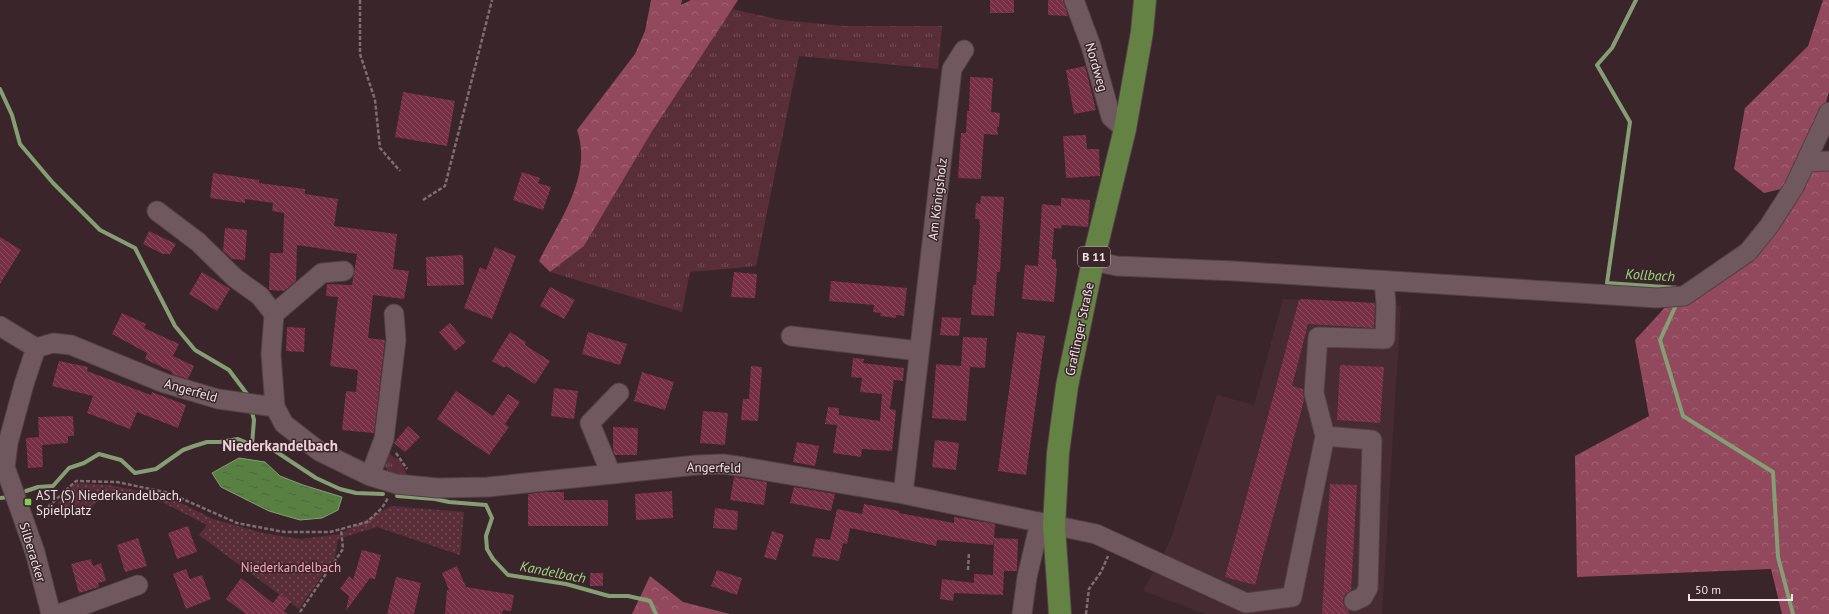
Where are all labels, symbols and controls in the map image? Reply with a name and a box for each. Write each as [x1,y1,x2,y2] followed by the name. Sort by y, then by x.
[1081,41,1112,94] street label: Nordweg
[924,157,951,241] street label: Am Königsholz
[1078,247,1110,267] road number: B 11
[1625,265,1675,285] water label: Kollbach
[1061,281,1098,377] street label: Graflinger Straße
[163,375,219,406] street label: Angerfeld
[222,436,338,455] district label: Niederkandelbach
[687,459,741,476] street label: Angerfeld
[36,487,182,519] place label: AST (S) Niederkandelbach, Spielplatz
[23,497,33,507] marker: AST (S) Niederkandelbach, Spielplatz
[15,520,50,585] street label: Silberacker
[519,557,587,587] water label: Kandelbach
[241,559,341,576] park label: Niederkandelbach
[1689,576,1792,602] scale bar
[1695,582,1721,597] text: 50 m

